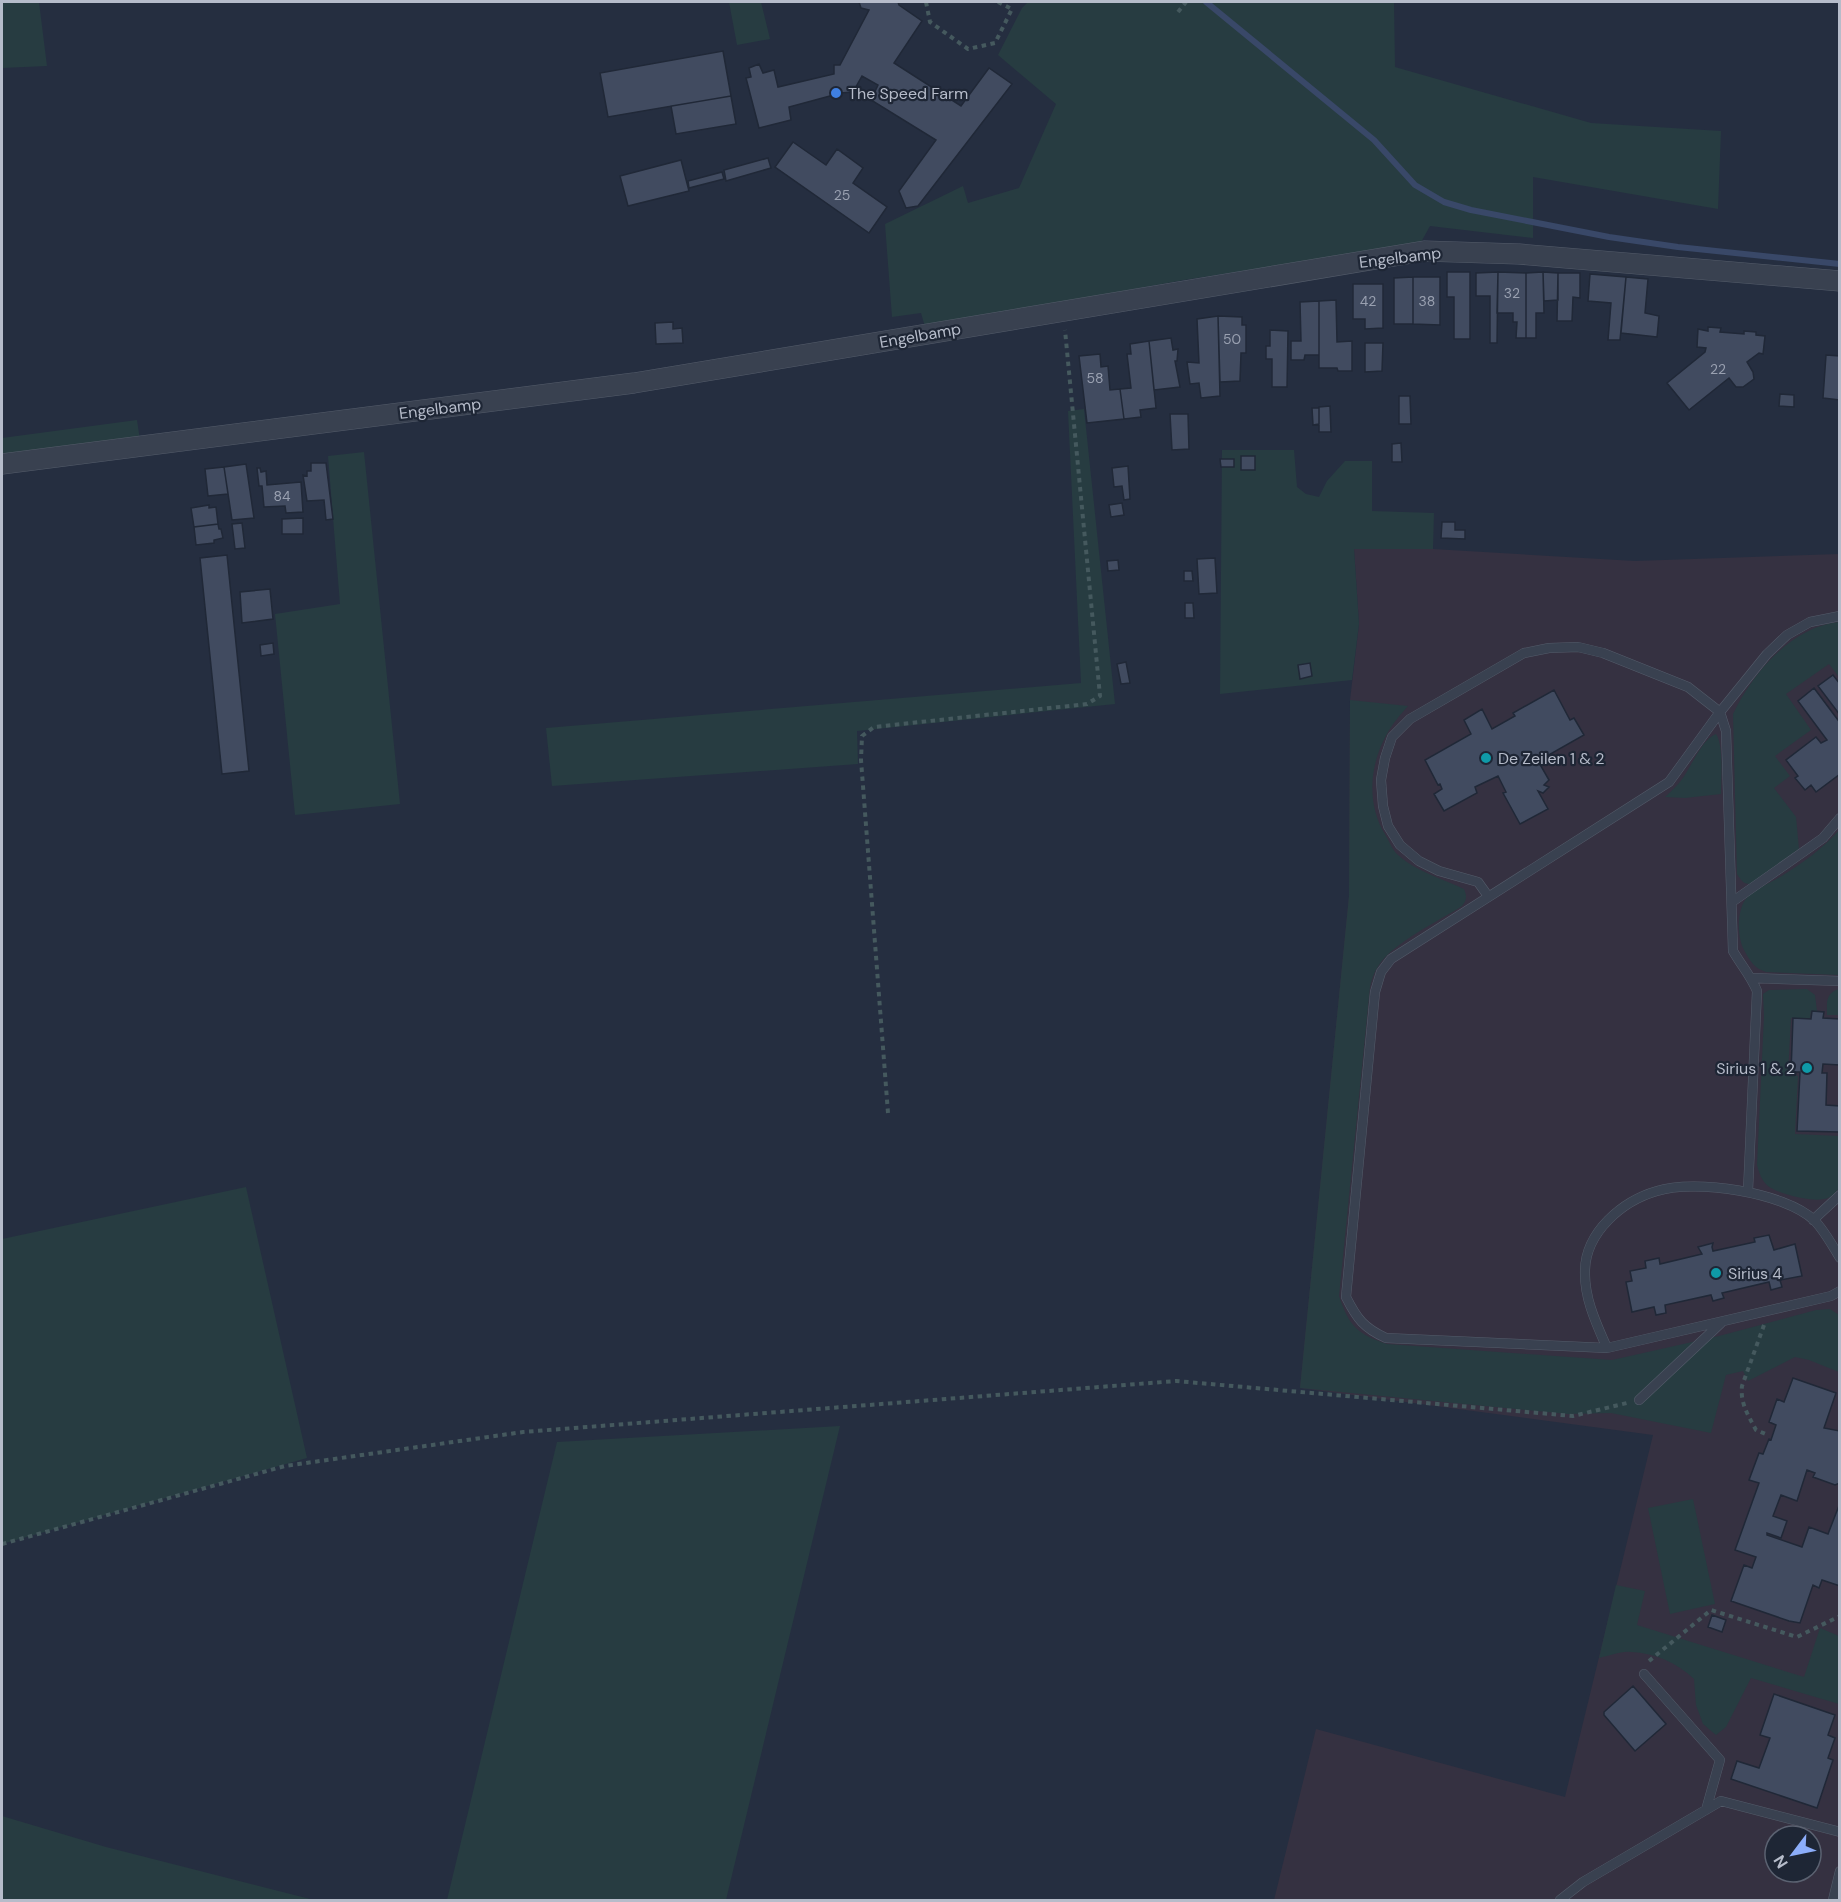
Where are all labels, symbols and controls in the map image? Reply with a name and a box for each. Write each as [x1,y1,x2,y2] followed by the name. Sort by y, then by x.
[848,83,968,104] place label: The Speed Farm
[829,86,843,100] marker: The Speed Farm
[834,186,850,204] house number: 25
[1358,242,1442,273] street label: Engelbamp
[1504,284,1520,302] house number: 32
[1360,292,1376,310] house number: 42
[1419,292,1435,310] house number: 38
[878,318,963,353] street label: Engelbamp
[1223,330,1241,348] house number: 50
[1710,360,1726,378] house number: 22
[1086,369,1104,387] house number: 58
[398,393,482,424] street label: Engelbamp
[273,487,291,505] house number: 84
[1498,748,1605,769] place label: De Zeilen 1 & 2
[1479,751,1493,765] marker: De Zeilen 1 & 2
[1716,1058,1795,1079] place label: Sirius 1 & 2
[1800,1061,1814,1075] marker: Sirius 1 & 2
[1728,1263,1782,1284] place label: Sirius 4
[1709,1266,1723,1280] marker: Sirius 4
[1763,1824,1823,1884] north arrow
[1769,1851,1793,1872] text: N

